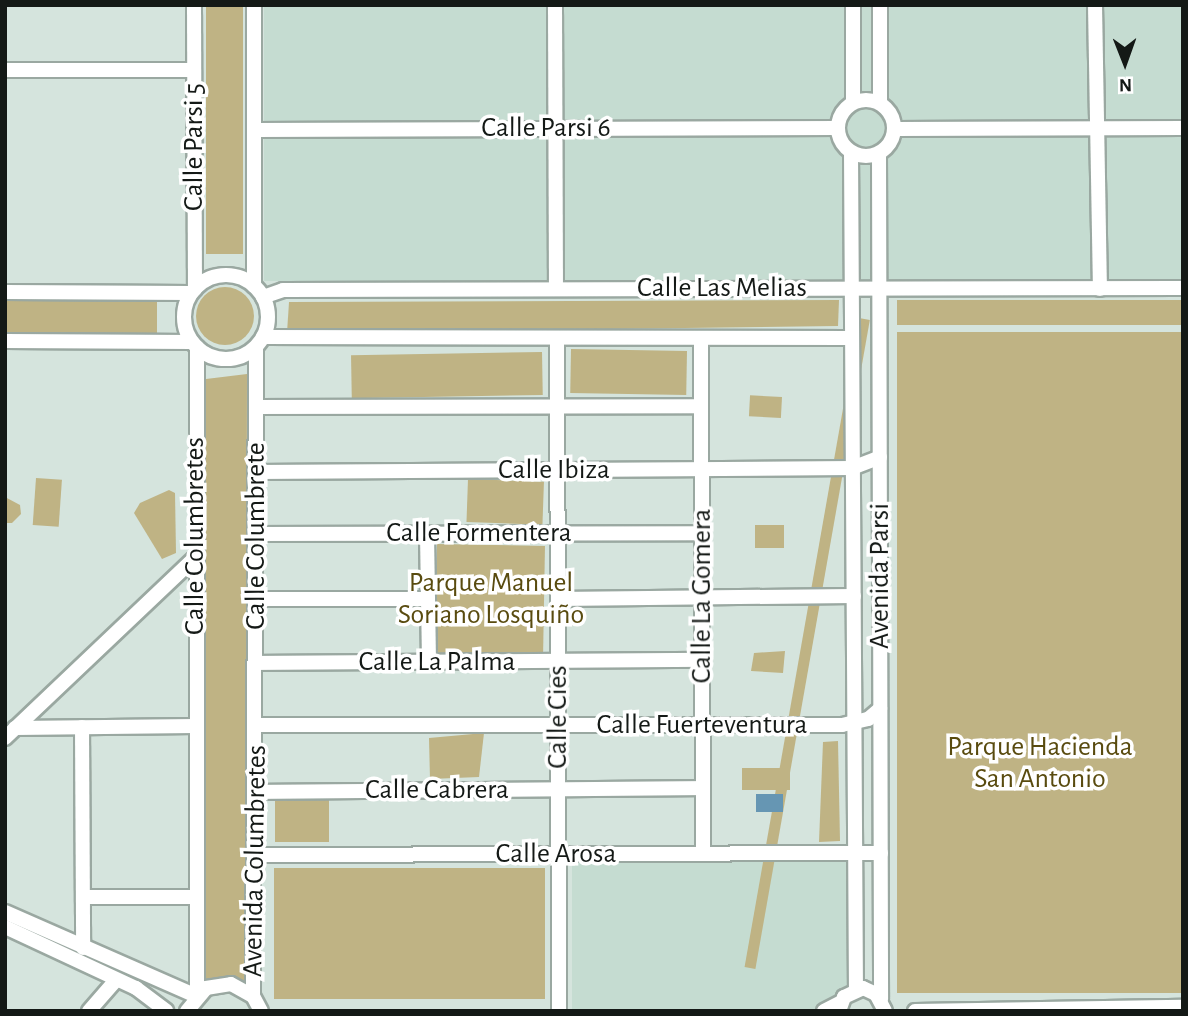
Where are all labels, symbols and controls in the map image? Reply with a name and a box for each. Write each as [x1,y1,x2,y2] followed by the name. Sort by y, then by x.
[1090,28,1160,98] north arrow
[1119,75,1132,94] text: N
[177,83,211,211] street label: Calle Parsi 5
[481,111,611,145] street label: Calle Parsi 6
[637,271,807,305] street label: Calle Las Melias
[178,437,212,635] street label: Calle Columbretes
[239,442,273,630] street label: Calle Columbrete
[498,453,610,487] street label: Calle Ibiza
[863,503,897,649] street label: Avenida Parsi
[685,509,719,683] street label: Calle La Gomera
[386,516,572,550] street label: Calle Formentera
[398,566,584,632] park label: Parque Manuel Soriano Losquiño
[358,645,516,679] street label: Calle La Palma
[541,665,575,769] street label: Calle Cies
[597,708,807,742] street label: Calle Fuerteventura
[947,730,1133,796] park label: Parque Hacienda San Antonio
[236,745,274,977] street label: Avenida Columbretes
[365,773,509,807] street label: Calle Cabrera
[496,837,616,871] street label: Calle Arosa

